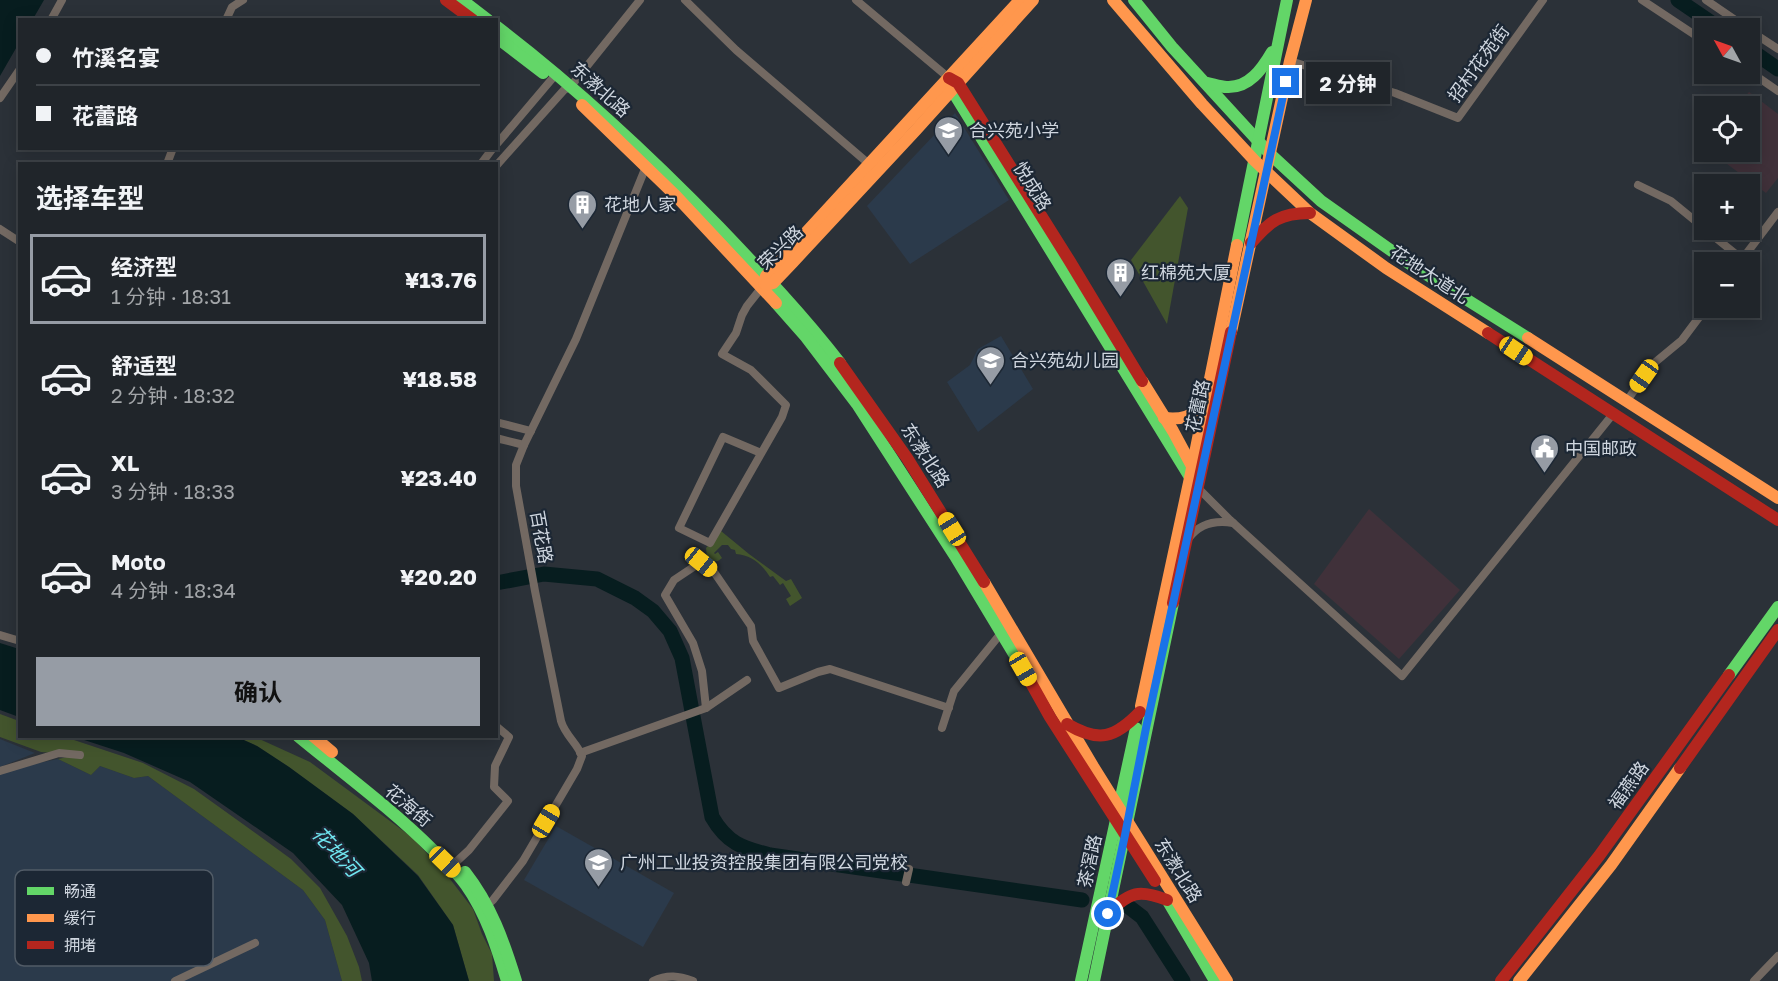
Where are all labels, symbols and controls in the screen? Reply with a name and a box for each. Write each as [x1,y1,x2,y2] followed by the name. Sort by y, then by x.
[1694,18,1760,84] north arrow
[1694,18,1760,318] map controls
[1443,20,1513,106] street label: 招村花苑街
[72,44,160,71] text: 竹溪名宴
[567,57,635,121] street label: 东漖北路
[1307,61,1391,103] callout: 2 分钟
[1272,68,1299,95] route end
[1319,71,1377,95] text: 2 分钟
[1694,96,1760,162] button: locate
[72,102,138,129] text: 花蕾路
[932,114,964,156] school or university icon: 合兴苑小学
[969,119,1059,141] place label: 合兴苑小学
[1009,157,1057,215] street label: 悦成路
[1694,174,1760,240] button: +
[36,182,144,214] text: 选择车型
[567,188,599,230] building icon: 花地人家
[604,193,676,215] place label: 花地人家
[753,220,807,274] street label: 荣兴路
[1386,240,1474,308] street label: 花地大道北
[39,252,93,306] icon: car
[1694,252,1760,318] button: −
[111,253,177,280] text: 经济型
[1104,256,1136,298] building icon: 红棉苑大厦
[1141,261,1231,283] place label: 红棉苑大厦
[405,266,477,293] text: ¥13.76
[111,284,231,308] text: 1 分钟 · 18:31
[1496,333,1536,369] car
[974,344,1006,386] school or university icon: 合兴苑幼儿园
[1011,349,1119,371] place label: 合兴苑幼儿园
[39,351,93,405] icon: car
[111,352,177,379] text: 舒适型
[1626,356,1662,396] car
[403,365,477,392] text: ¥18.58
[1181,377,1213,435] street label: 花蕾路
[111,383,235,407] text: 2 分钟 · 18:32
[897,419,955,491] street label: 东漖北路
[1528,432,1560,474] public building icon: 中国邮政
[1565,437,1637,459] place label: 中国邮政
[111,449,139,476] text: XL
[39,450,93,504] icon: car
[401,464,477,491] text: ¥23.40
[111,479,235,503] text: 3 分钟 · 18:33
[526,509,558,565] street label: 百花路
[935,509,969,549] car
[681,544,721,580] car
[111,548,166,575] text: Moto
[39,549,93,603] icon: car
[400,563,477,590] text: ¥20.20
[111,578,236,602] text: 4 分钟 · 18:34
[1006,649,1040,689] car
[36,657,480,726] button: 确认
[1603,757,1653,813] street label: 福燕路
[381,779,437,831] street label: 花海街
[529,801,563,841] car
[308,821,369,884] water label: 花地河
[1073,832,1105,890] street label: 茶滘路
[1151,834,1207,906] street label: 东漖北路
[426,843,464,881] car
[583,846,615,888] school or university icon: 广州工业投资控股集团有限公司党校
[620,851,908,873] place label: 广州工业投资控股集团有限公司党校
[15,870,213,966] legend
[64,881,96,901] text: 畅通
[1094,900,1121,927] route start
[64,908,96,928] text: 缓行
[64,935,96,955] text: 拥堵

